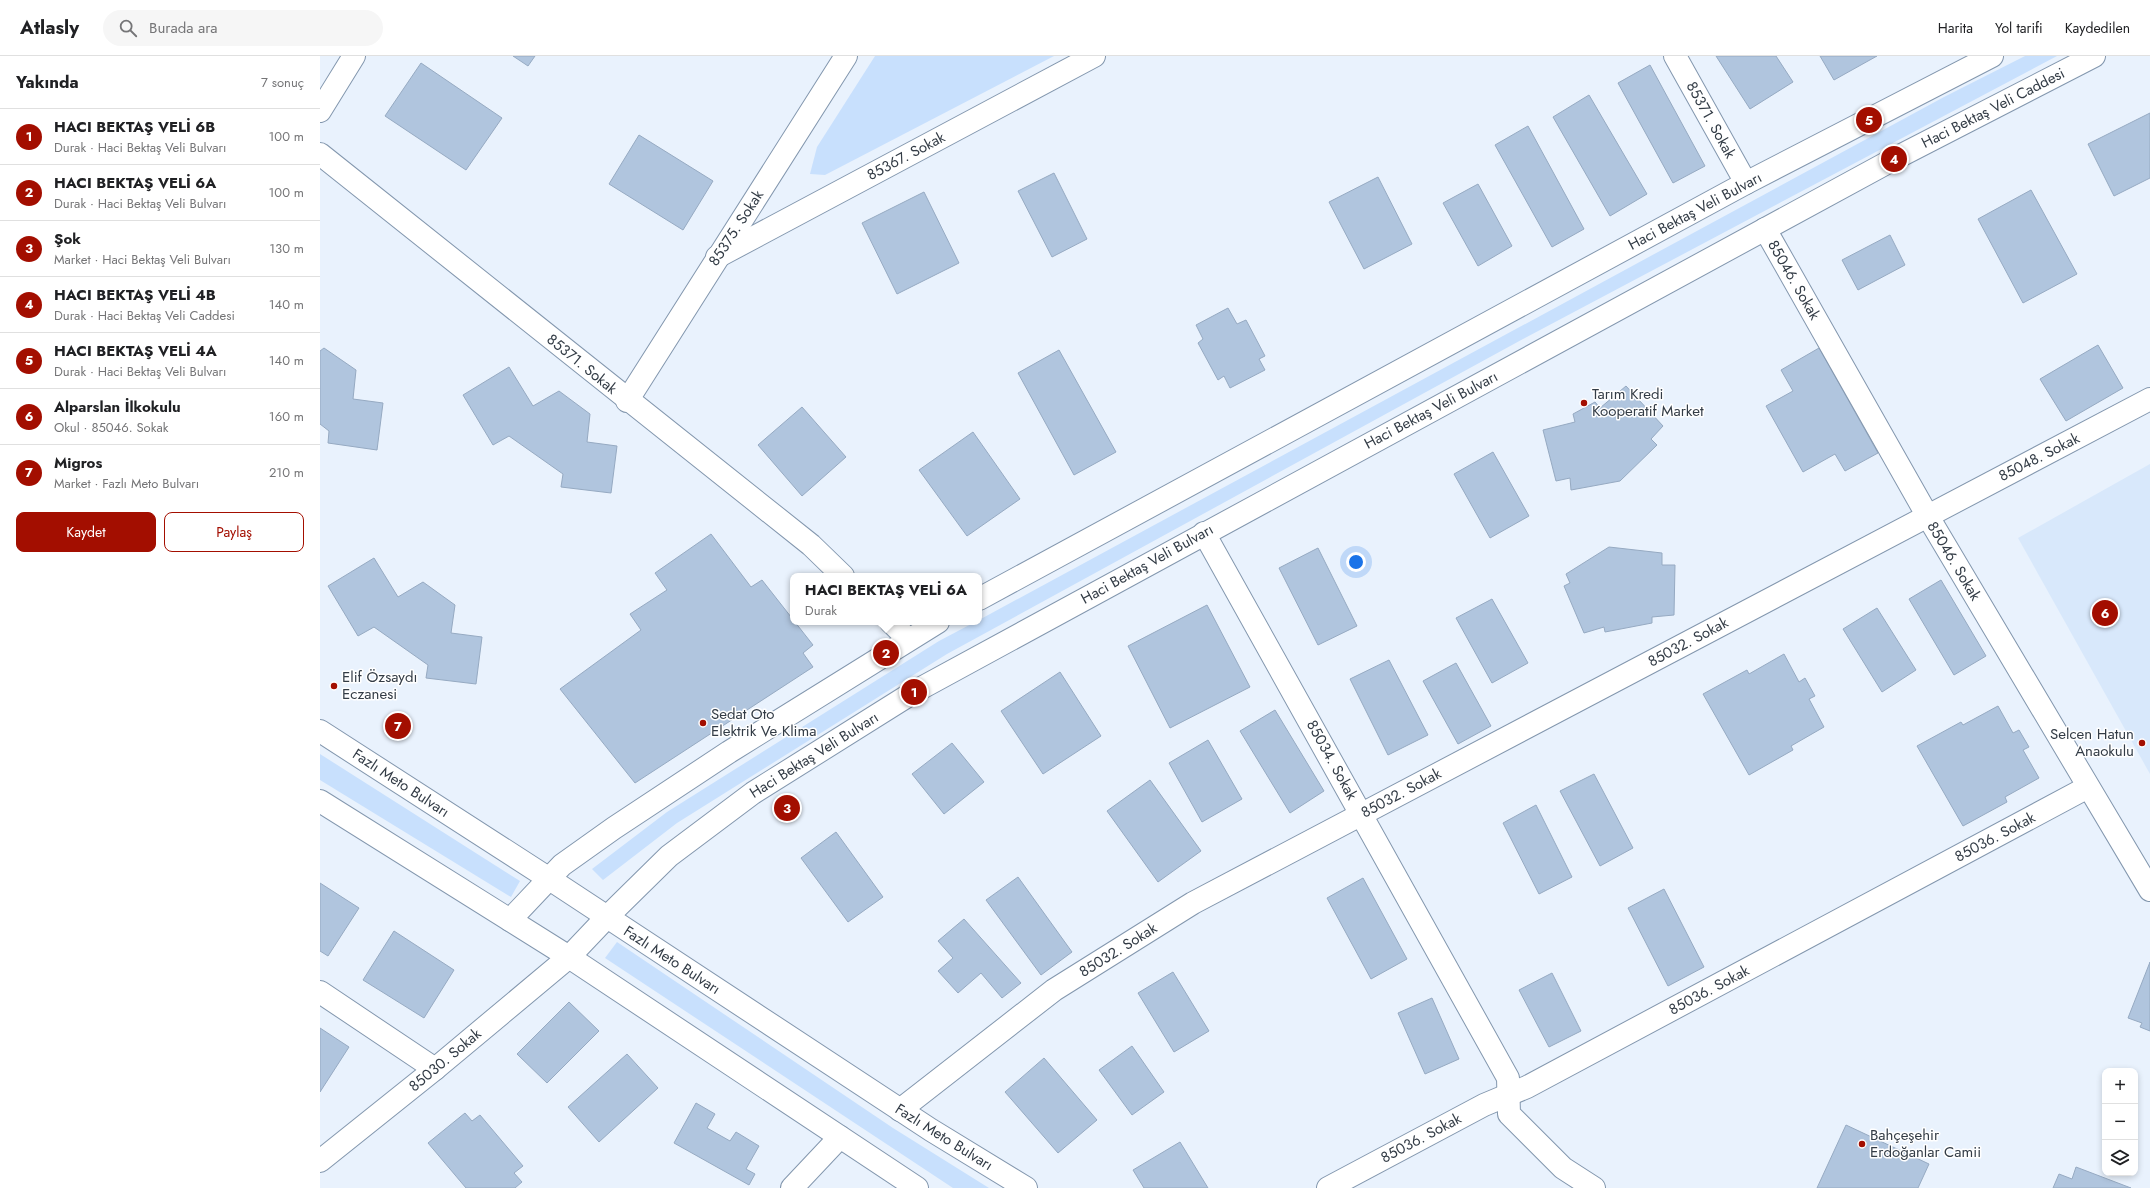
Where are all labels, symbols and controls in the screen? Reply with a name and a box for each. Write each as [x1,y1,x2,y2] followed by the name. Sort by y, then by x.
[103,10,383,46] search box
[20,14,79,41] text: Atlasly
[117,17,139,39] icon: search
[149,17,218,39] text: Burada ara
[1938,18,1973,38] text: Harita
[1995,18,2043,38] text: Yol tarifi
[2065,18,2130,38] text: Kaydedilen
[1918,62,2068,154] street label: Haci Bektaş Veli Caddesi
[16,70,79,94] text: Yakında
[261,73,304,92] text: 7 sonuç
[1681,77,1741,163] street label: 85371. Sokak
[1856,105,1882,135] pin: 5
[54,116,215,138] text: HACI BEKTAŞ VELİ 6B
[863,126,949,186] street label: 85367. Sokak
[26,127,32,146] text: 1
[269,127,304,146] text: 100 m
[54,138,226,157] text: Durak · Haci Bektaş Veli Bulvarı
[1881,144,1907,174] pin: 4
[1624,166,1766,256] street label: Haci Bektaş Veli Bulvarı
[54,172,216,194] text: HACI BEKTAŞ VELİ 6A
[25,183,33,202] text: 2
[269,183,304,202] text: 100 m
[703,185,769,270] street label: 85375. Sokak
[54,194,226,213] text: Durak · Haci Bektaş Veli Bulvarı
[54,228,81,250] text: Şok
[1762,236,1826,324] street label: 85046. Sokak
[25,239,33,258] text: 3
[269,239,304,258] text: 130 m
[54,250,231,269] text: Market · Haci Bektaş Veli Bulvarı
[54,284,216,306] text: HACI BEKTAŞ VELİ 4B
[24,295,34,314] text: 4
[269,295,304,314] text: 140 m
[54,306,235,325] text: Durak · Haci Bektaş Veli Caddesi
[542,329,622,400] street label: 85371. Sokak
[54,340,217,362] text: HACI BEKTAŞ VELİ 4A
[25,351,33,370] text: 5
[269,351,304,370] text: 140 m
[54,362,226,381] text: Durak · Haci Bektaş Veli Bulvarı
[1360,365,1502,455] street label: Haci Bektaş Veli Bulvarı
[1592,383,1704,422] place label: Tarım Kredi Kooperatif Market
[54,396,181,418] text: Alparslan İlkokulu
[1579,398,1589,408] marker: Tarım Kredi Kooperatif Market
[25,407,33,426] text: 6
[269,407,304,426] text: 160 m
[54,418,168,437] text: Okul · 85046. Sokak
[1995,427,2084,487] street label: 85048. Sokak
[54,452,102,474] text: Migros
[25,463,33,482] text: 7
[269,463,304,482] text: 210 m
[54,474,199,493] text: Market · Fazlı Meto Bulvarı
[16,512,156,552] button: Kaydet
[164,512,304,552] button: Paylaş
[1922,517,1987,605] street label: 85046. Sokak
[1077,518,1217,610] street label: Haci Bektaş Veli Bulvarı
[1346,552,1366,572] your location
[790,573,982,625] popup
[805,579,967,601] text: HACI BEKTAŞ VELİ 6A
[2092,598,2118,628] pin: 6
[805,601,837,620] text: Durak
[1644,611,1732,672] street label: 85032. Sokak
[873,638,899,668] pin: 2
[342,666,417,705] place label: Elif Özsaydı Eczanesi
[901,677,927,707] pin: 1
[329,681,339,691] marker: Elif Özsaydı Eczanesi
[711,703,816,742] place label: Sedat Oto Elektrik Ve Klima
[745,706,883,804] street label: Haci Bektaş Veli Bulvarı
[385,711,411,741] pin: 7
[1301,716,1363,804] street label: 85034. Sokak
[698,718,708,728] marker: Sedat Oto Elektrik Ve Klima
[2050,723,2134,762] place label: Selcen Hatun Anaokulu
[2137,738,2147,748] marker: Selcen Hatun Anaokulu
[348,743,454,823] street label: Fazlı Meto Bulvarı
[1357,762,1445,823] street label: 85032. Sokak
[774,793,800,823] pin: 3
[1951,806,2039,867] street label: 85036. Sokak
[1075,917,1162,983] street label: 85032. Sokak
[619,920,725,1000] street label: Fazlı Meto Bulvarı
[1665,959,1753,1020] street label: 85036. Sokak
[404,1023,486,1097] street label: 85030. Sokak
[2102,1068,2138,1176] map controls
[2102,1068,2138,1104] button: +
[891,1098,997,1176] street label: Fazlı Meto Bulvarı
[2102,1104,2138,1140] button: −
[1377,1107,1465,1168] street label: 85036. Sokak
[1870,1124,1981,1163] place label: Bahçeşehir Erdoğanlar Camii
[1857,1139,1867,1149] marker: Bahçeşehir Erdoğanlar Camii
[2102,1140,2138,1176] button: layers

